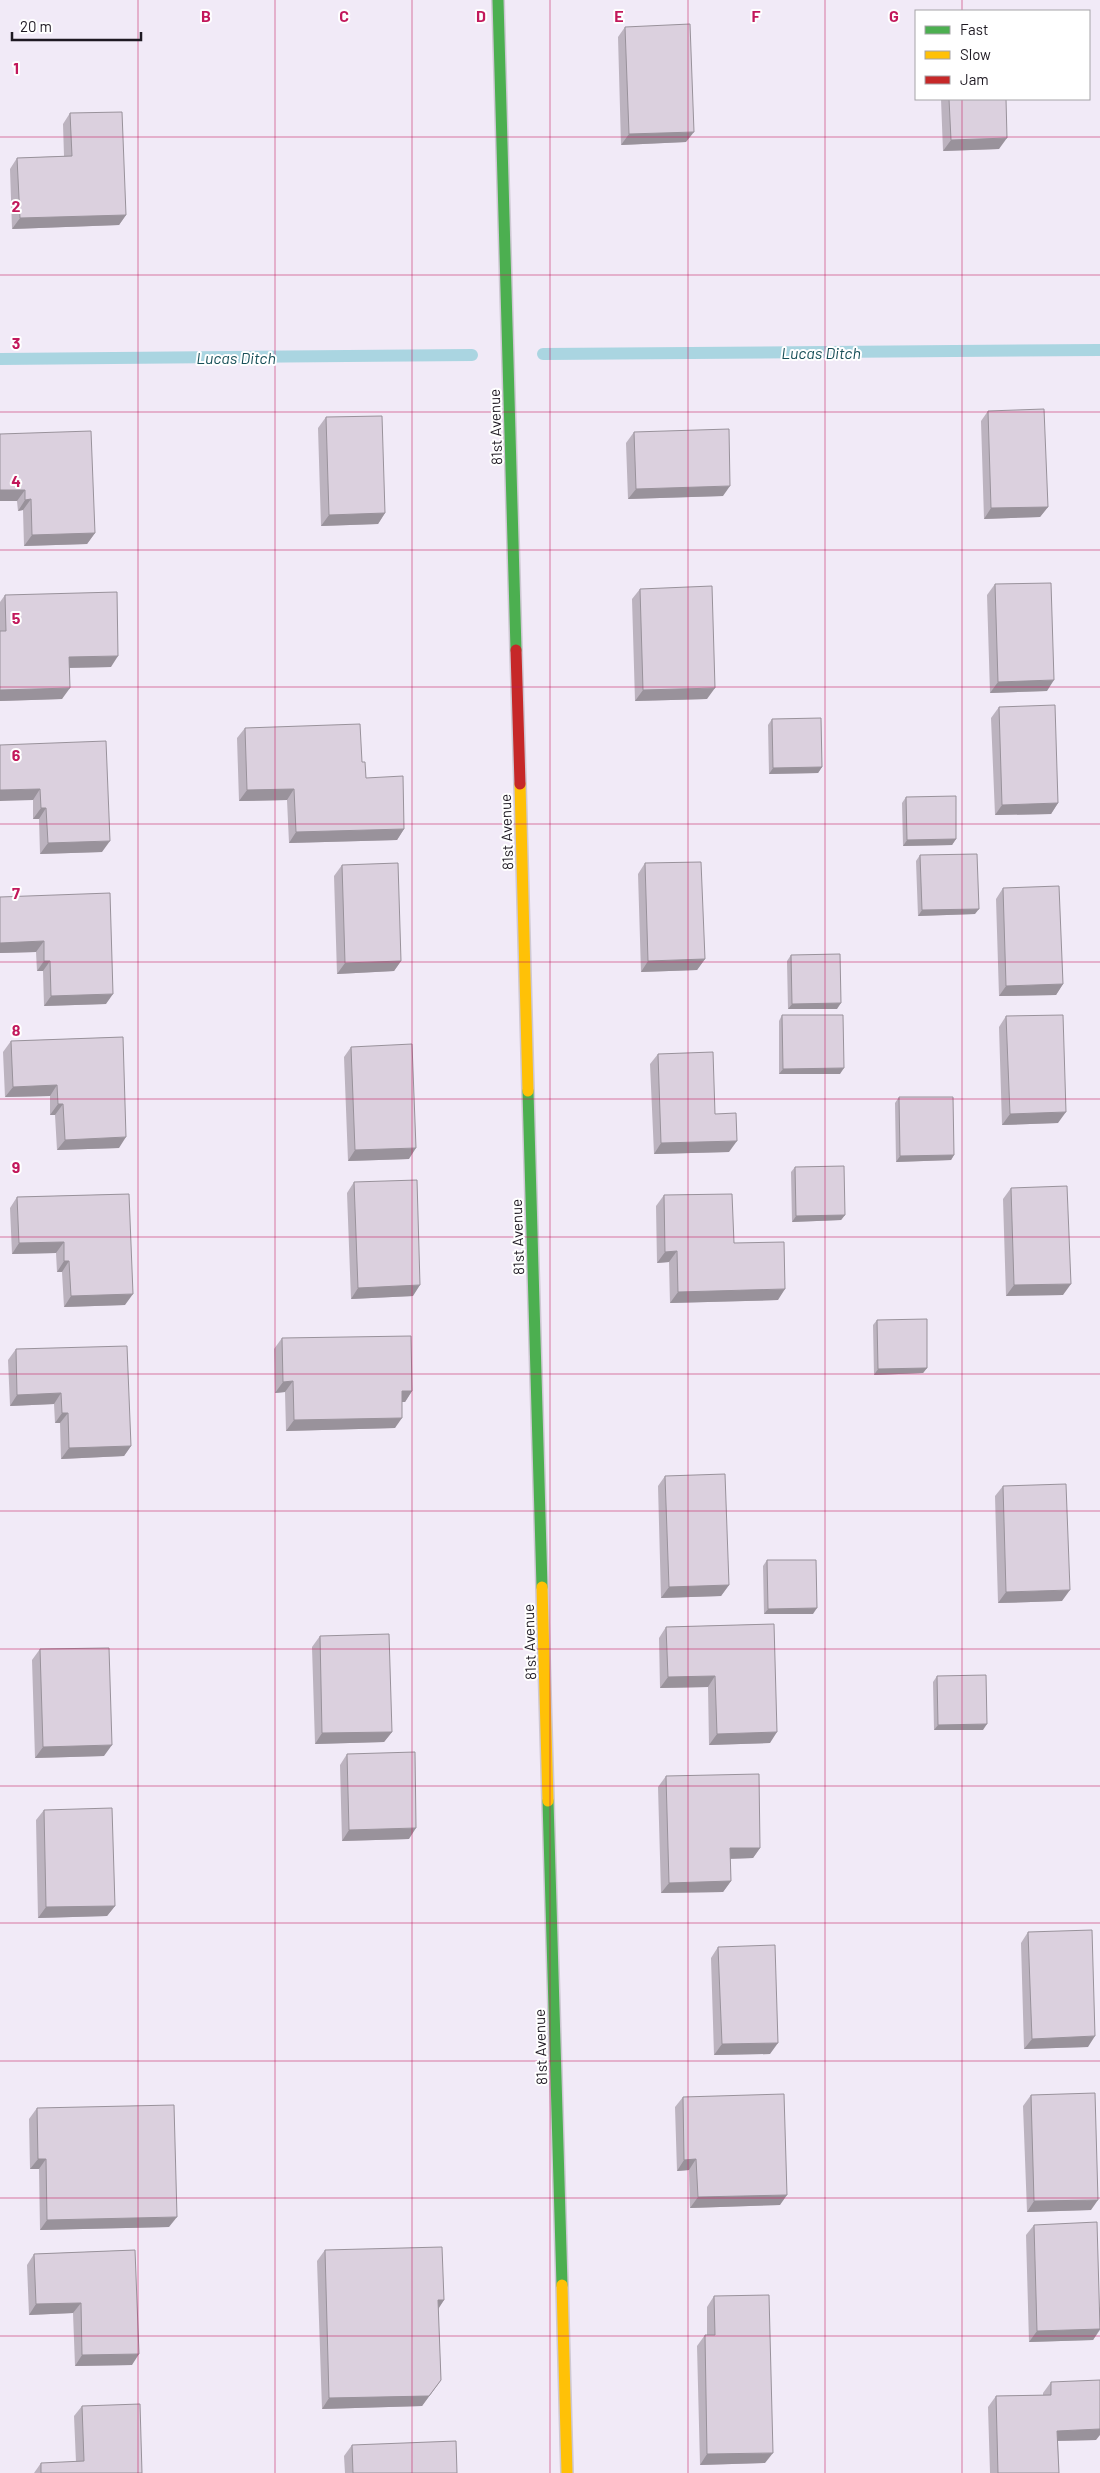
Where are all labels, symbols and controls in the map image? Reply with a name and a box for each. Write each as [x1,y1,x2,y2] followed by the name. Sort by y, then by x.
[201,6,211,25] text: B
[339,6,349,25] text: C
[476,6,486,25] text: D
[614,6,624,25] text: E
[752,6,761,25] text: F
[889,6,899,25] text: G
[12,10,141,42] scale bar
[915,10,1090,100] legend
[20,17,52,35] text: 20 m
[960,20,988,38] text: Fast
[960,45,991,63] text: Slow
[13,58,19,77] text: 1
[960,70,989,88] text: Jam
[12,196,21,215] text: 2
[12,333,20,352] text: 3
[781,343,861,362] water label: Lucas Ditch
[196,348,276,367] water label: Lucas Ditch
[485,389,505,465] street label: 81st Avenue
[11,471,21,490] text: 4
[12,608,21,627] text: 5
[12,745,21,764] text: 6
[496,794,516,870] street label: 81st Avenue
[12,883,20,902] text: 7
[12,1020,21,1039] text: 8
[12,1157,20,1176] text: 9
[507,1199,527,1275] street label: 81st Avenue
[519,1604,539,1680] street label: 81st Avenue
[530,2009,550,2085] street label: 81st Avenue

